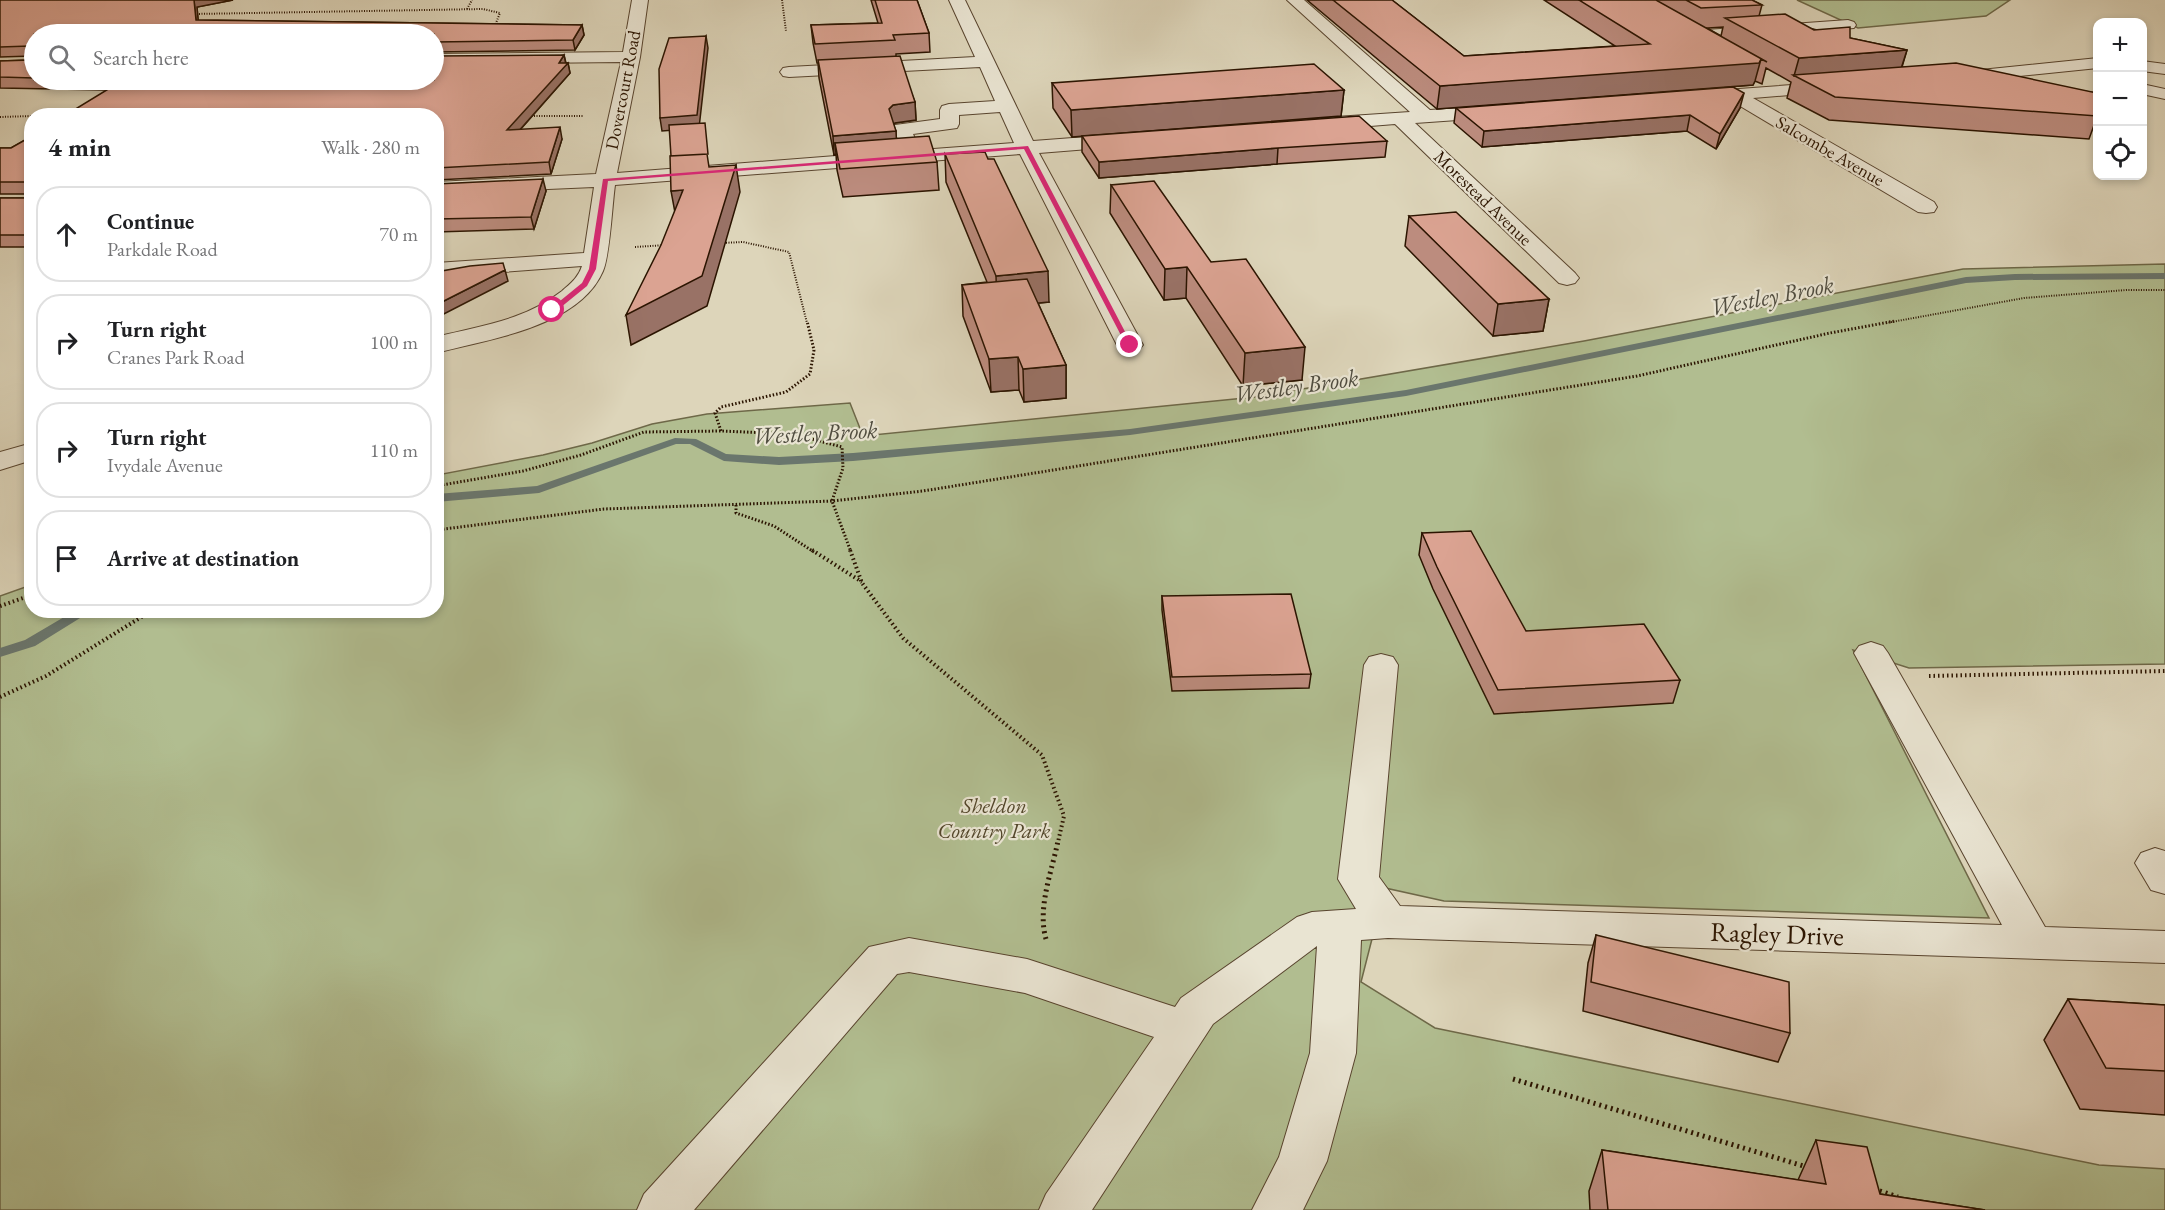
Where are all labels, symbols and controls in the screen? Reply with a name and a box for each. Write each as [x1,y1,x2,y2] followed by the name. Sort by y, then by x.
[2093,18,2147,180] map controls
[2093,18,2147,72] button: +
[24,24,444,90] search box
[600,27,646,151] street label: Dovercourt Road
[45,41,78,74] icon: search
[93,43,188,72] text: Search here
[2093,72,2147,126] button: −
[1772,110,1889,191] street label: Salcombe Avenue
[2093,126,2147,180] button: locate
[48,130,111,164] text: 4 min
[321,134,420,160] text: Walk · 280 m
[1429,145,1537,250] street label: Morestead Avenue
[107,207,194,236] text: Continue
[50,218,83,251] icon: ahead
[379,221,418,247] text: 70 m
[107,236,218,262] text: Parkdale Road
[1707,268,1836,323] water label: Westley Brook
[538,296,564,322] route start
[107,315,206,344] text: Turn right
[50,326,83,359] icon: right
[370,329,418,355] text: 100 m
[1116,331,1142,357] route end
[107,344,245,370] text: Cranes Park Road
[1232,361,1360,410] water label: Westley Brook
[752,414,878,451] water label: Westley Brook
[107,423,206,452] text: Turn right
[50,434,83,467] icon: right
[370,437,418,463] text: 110 m
[107,452,223,478] text: Ivydale Avenue
[50,542,83,575] icon: arrive
[107,544,299,573] text: Arrive at destination
[938,791,1050,845] park label: Sheldon Country Park
[1710,914,1844,953] street label: Ragley Drive

